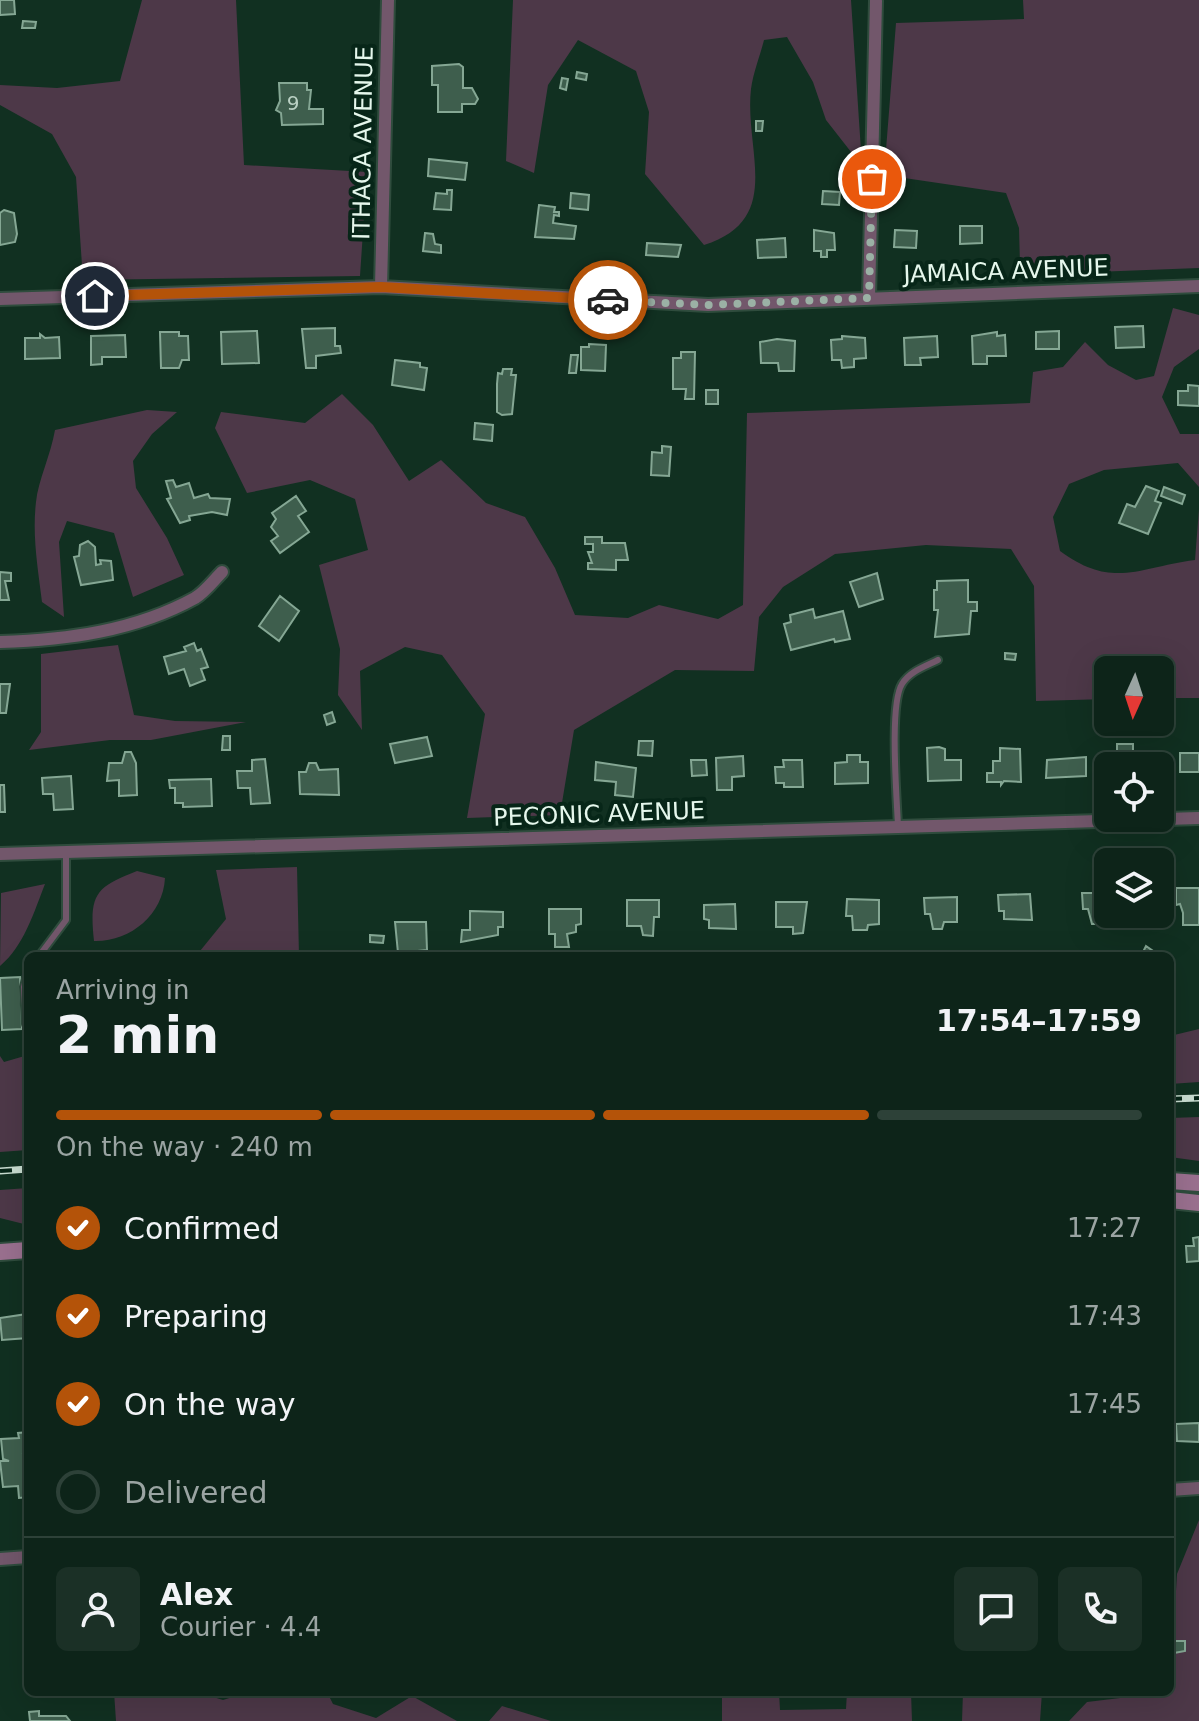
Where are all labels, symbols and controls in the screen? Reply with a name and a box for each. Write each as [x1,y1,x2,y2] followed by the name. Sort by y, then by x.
[347,46,379,240] street label: ITHACA AVENUE
[287,91,299,115] house number: 9
[838,145,906,213] pin
[850,157,894,201] icon: bag
[901,253,1109,289] street label: JAMAICA AVENUE
[568,260,648,340] courier
[61,262,129,330] pin
[73,274,117,318] icon: home
[586,278,630,322] icon: car
[1094,656,1174,736] north arrow
[1094,656,1174,928] map controls
[1094,752,1174,832] button: locate
[493,796,705,832] street label: PECONIC AVENUE
[1094,848,1174,928] button: layers
[56,975,190,1005] text: Arriving in
[936,1003,1142,1038] text: 17:54–17:59
[56,1005,219,1065] text: 2 min
[56,1132,313,1162] text: On the way · 240 m
[56,1206,100,1250] icon: check
[124,1211,280,1246] text: Confirmed
[1067,1213,1142,1243] text: 17:27
[56,1294,100,1338] icon: check
[124,1299,268,1334] text: Preparing
[1067,1301,1142,1331] text: 17:43
[56,1382,100,1426] icon: check
[124,1387,296,1422] text: On the way
[1067,1389,1142,1419] text: 17:45
[124,1475,268,1510] text: Delivered
[56,1567,140,1651] button: person
[954,1567,1038,1651] button: chat
[1058,1567,1142,1651] button: phone
[160,1577,233,1612] text: Alex
[160,1612,321,1642] text: Courier · 4.4

